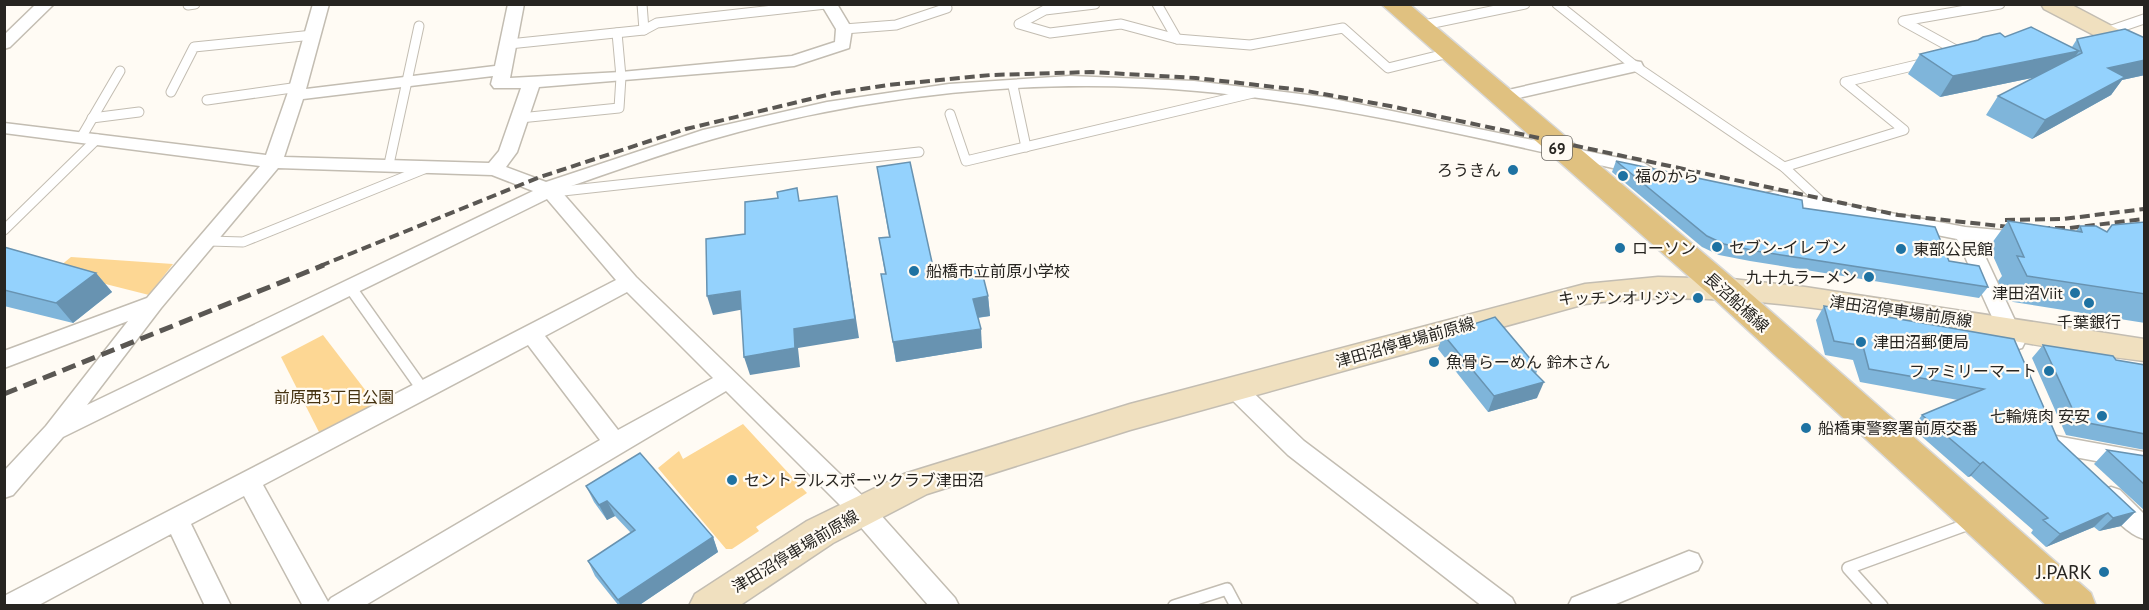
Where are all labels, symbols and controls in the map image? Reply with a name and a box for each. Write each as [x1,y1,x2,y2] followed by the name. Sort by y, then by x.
[1542,136,1572,160] road number: 69
[1437,160,1501,180] place label: ろうきん
[1506,163,1520,177] marker: ろうきん
[1635,166,1699,186] place label: 福のから
[1616,169,1630,183] marker: 福のから
[1729,237,1847,257] place label: セブン-イレブン
[1632,238,1696,258] place label: ローソン
[1913,239,1993,259] place label: 東部公民館
[1710,240,1724,254] marker: セブン-イレブン
[1613,241,1627,255] marker: ローソン
[1894,242,1908,256] marker: 東部公民館
[926,261,1070,281] place label: 船橋市立前原小学校
[907,264,921,278] marker: 船橋市立前原小学校
[1746,267,1857,287] place label: 九十九ラーメン
[1701,268,1773,336] street label: 長沼船橋線
[1862,270,1876,284] marker: 九十九ラーメン
[1992,283,2064,303] place label: 津田沼Viit
[2068,286,2082,300] marker: 津田沼Viit
[1558,288,1686,308] place label: キッチンオリジン
[1691,291,1705,305] marker: キッチンオリジン
[1828,291,1974,331] street label: 津田沼停車場前原線
[2082,296,2096,310] marker: 千葉銀行
[2057,312,2121,332] place label: 千葉銀行
[1333,313,1477,371] street label: 津田沼停車場前原線
[1873,332,1969,352] place label: 津田沼郵便局
[1854,335,1868,349] marker: 津田沼郵便局
[1446,352,1610,372] place label: 魚骨らーめん 鈴木さん
[1427,355,1441,369] marker: 魚骨らーめん 鈴木さん
[1909,361,2037,381] place label: ファミリーマート
[2042,364,2056,378] marker: ファミリーマート
[274,387,394,407] park label: 前原西3丁目公園
[1990,406,2090,426] place label: 七輪焼肉 安安
[2095,409,2109,423] marker: 七輪焼肉 安安
[1818,418,1978,438] place label: 船橋東警察署前原交番
[1799,421,1813,435] marker: 船橋東警察署前原交番
[744,470,984,490] place label: セントラルスポーツクラブ津田沼
[725,473,739,487] marker: セントラルスポーツクラブ津田沼
[728,505,862,597] street label: 津田沼停車場前原線
[2035,559,2092,585] place label: J.PARK
[2097,565,2111,579] marker: J.PARK

